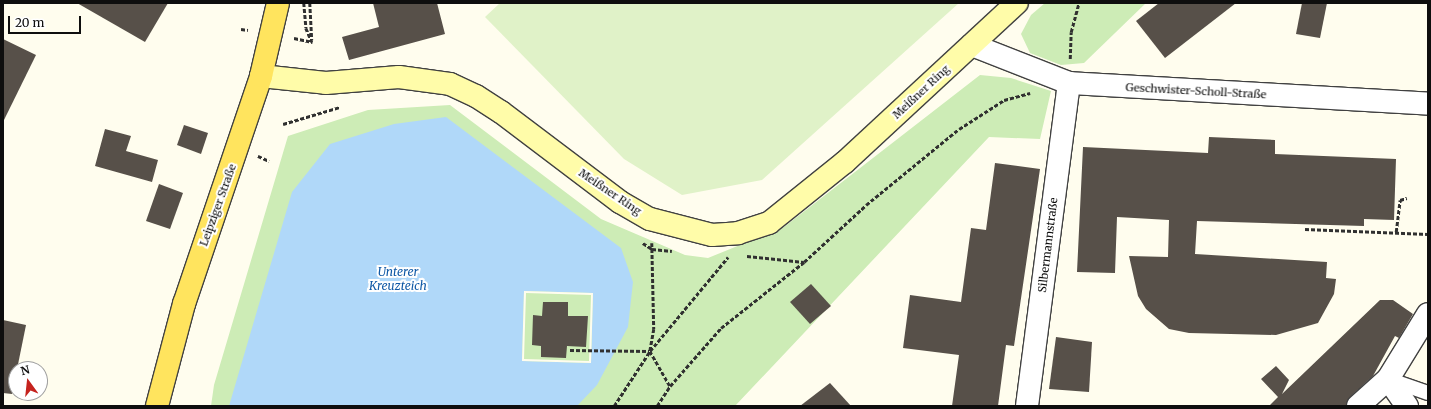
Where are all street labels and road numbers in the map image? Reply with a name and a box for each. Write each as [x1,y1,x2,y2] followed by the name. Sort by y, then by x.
[890,62,952,122] street label: Meißner Ring
[1125,81,1267,101] street label: Geschwister-Scholl-Straße
[197,162,239,248] street label: Leipziger Straße
[576,166,644,218] street label: Meißner Ring
[1036,197,1060,293] street label: Silbermannstraße

